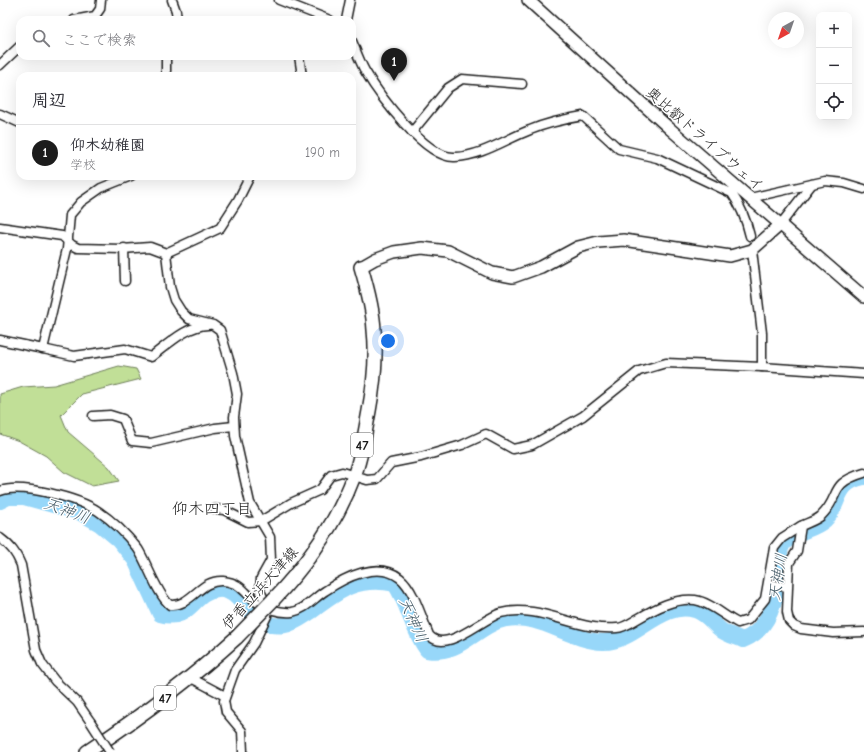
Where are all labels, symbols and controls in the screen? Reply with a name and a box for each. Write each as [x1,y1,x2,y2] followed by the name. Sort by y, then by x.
[768,12,804,48] north arrow
[816,12,852,120] map controls
[816,12,852,48] button: +
[16,16,356,60] search box
[30,27,52,49] icon: search
[62,31,137,49] text: ここで検索
[381,48,407,81] pin: 1
[816,48,852,84] button: −
[643,83,767,195] street label: 奥比叡ドライブウェイ
[816,84,852,120] button: locate
[32,91,66,110] text: 周辺
[70,136,145,154] text: 仰木幼稚園
[42,145,48,160] text: 1
[305,145,340,160] text: 190 m
[70,157,96,172] text: 学校
[378,331,398,351] your location
[351,433,373,457] road number: 47
[41,494,93,528] water label: 天神川
[172,500,252,518] district label: 仰木四丁目
[218,543,302,633] street label: 伊香立浜大津線
[765,552,791,602] water label: 天神川
[395,594,431,646] water label: 天神川
[154,686,176,710] road number: 47

